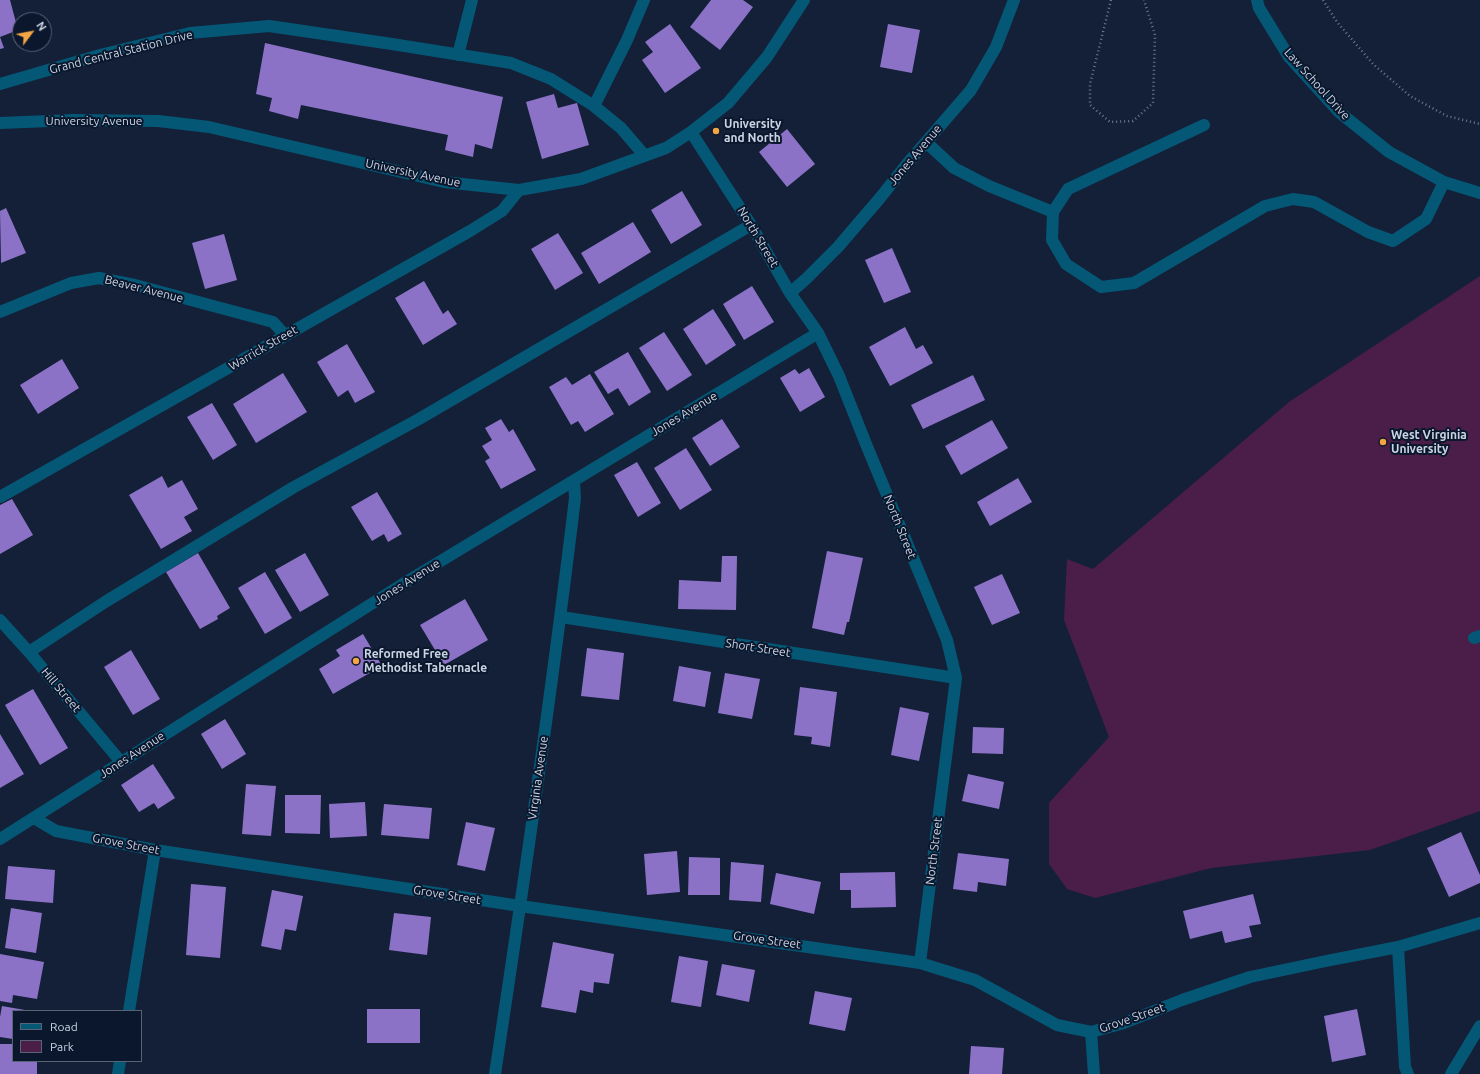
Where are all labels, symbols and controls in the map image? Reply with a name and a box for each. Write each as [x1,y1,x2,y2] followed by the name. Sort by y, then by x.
[12,12,52,52] north arrow
[34,20,49,33] text: N
[48,27,194,77] street label: Grand Central Station Drive
[1281,45,1353,123] street label: Law School Drive
[46,114,142,128] street label: University Avenue
[724,117,781,145] place label: University and North
[885,122,945,188] street label: Jones Avenue
[711,126,721,136] marker: University and North
[364,156,462,190] street label: University Avenue
[734,204,782,270] street label: North Street
[103,272,185,306] street label: Beaver Avenue
[226,323,300,373] street label: Warrick Street
[648,389,720,439] street label: Jones Avenue
[1391,428,1467,456] place label: West Virginia University
[1378,437,1388,447] marker: West Virginia University
[881,493,919,561] street label: North Street
[371,556,443,608] street label: Jones Avenue
[724,636,792,660] street label: Short Street
[364,647,487,675] place label: Reformed Free Methodist Tabernacle
[351,656,361,666] marker: Reformed Free Methodist Tabernacle
[38,665,84,715] street label: Hill Street
[97,729,167,781] street label: Jones Avenue
[525,735,551,821] street label: Virginia Avenue
[923,816,945,886] street label: North Street
[91,830,161,858] street label: Grove Street
[412,883,482,907] street label: Grove Street
[732,928,802,952] street label: Grove Street
[1097,1000,1167,1036] street label: Grove Street
[12,1010,142,1062] legend
[50,1020,78,1033] text: Road
[50,1040,74,1053] text: Park

